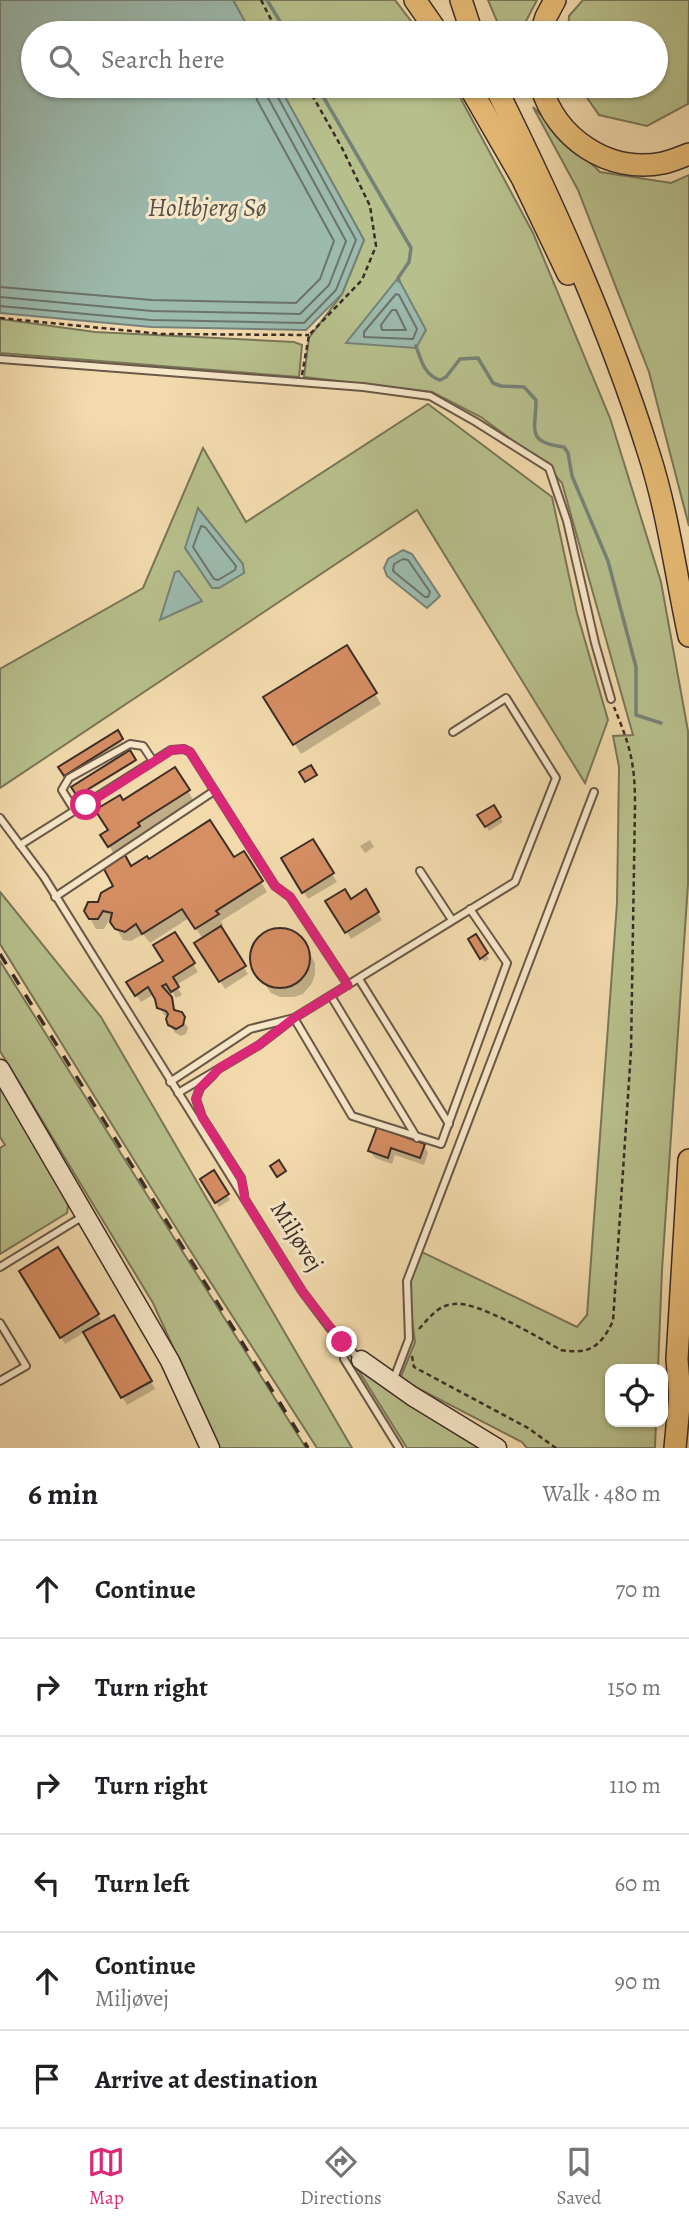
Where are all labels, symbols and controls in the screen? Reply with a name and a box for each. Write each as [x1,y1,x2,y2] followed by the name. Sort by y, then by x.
[21,21,668,98] search box
[45,41,83,79] icon: search
[101,42,225,77] text: Search here
[148,190,266,225] water label: Holtbjerg Sø
[70,789,101,820] route start
[263,1195,331,1277] street label: Miljøvej
[326,1326,357,1357] route end
[605,1364,668,1427] map controls
[605,1364,668,1427] button: locate
[28,1474,98,1514] text: 6 min
[542,1478,661,1509] text: Walk · 480 m
[28,1570,66,1608] icon: ahead
[95,1572,196,1607] text: Continue
[615,1574,661,1605] text: 70 m
[28,1668,66,1706] icon: right
[95,1670,208,1705] text: Turn right
[607,1672,661,1703] text: 150 m
[28,1766,66,1804] icon: right
[95,1768,208,1803] text: Turn right
[609,1770,661,1801] text: 110 m
[28,1864,66,1902] icon: left
[95,1866,190,1901] text: Turn left
[614,1868,661,1899] text: 60 m
[95,1948,196,1983] text: Continue
[28,1962,66,2000] icon: ahead
[615,1966,661,1997] text: 90 m
[95,1983,169,2014] text: Miljøvej
[28,2060,66,2098] icon: arrive
[95,2062,318,2097] text: Arrive at destination
[87,2143,125,2211] tab: Map
[300,2143,382,2211] tab: Directions
[557,2143,602,2211] tab: Saved

